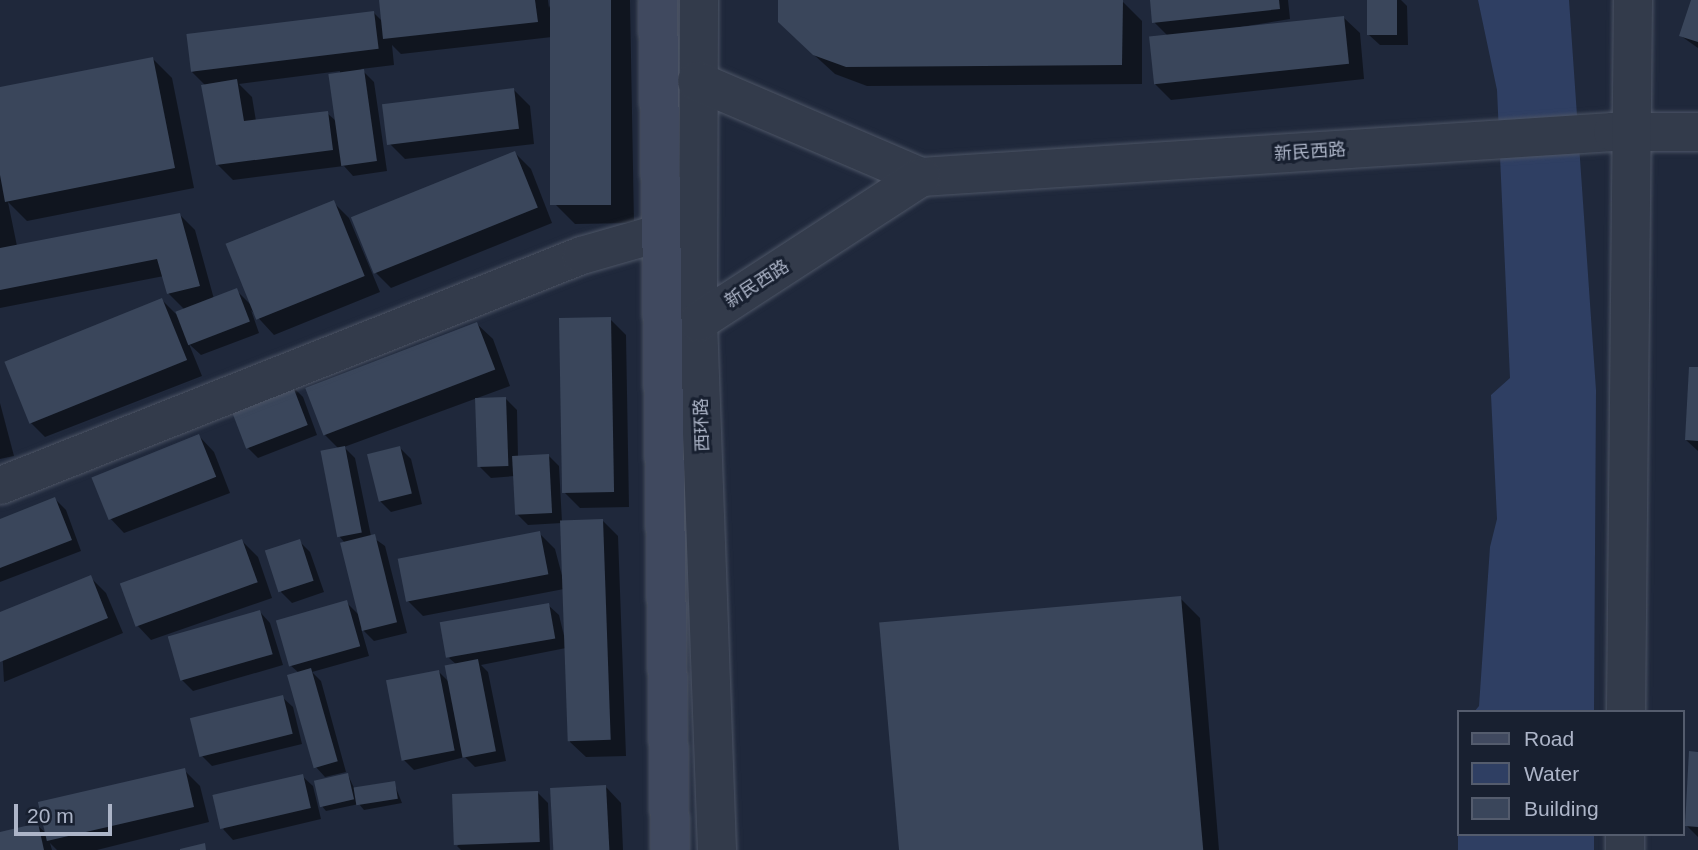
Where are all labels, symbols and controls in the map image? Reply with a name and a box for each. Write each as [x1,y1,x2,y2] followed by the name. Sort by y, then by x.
[1273,139,1347,165] street label: 新民西路
[721,255,793,313] street label: 新民西路
[690,398,714,452] street label: 西环路
[1456,710,1684,836] legend
[1524,727,1574,750] text: Road
[1524,762,1579,785] text: Water
[18,790,116,834] scale bar
[1524,797,1599,820] text: Building
[27,804,74,827] text: 20 m

